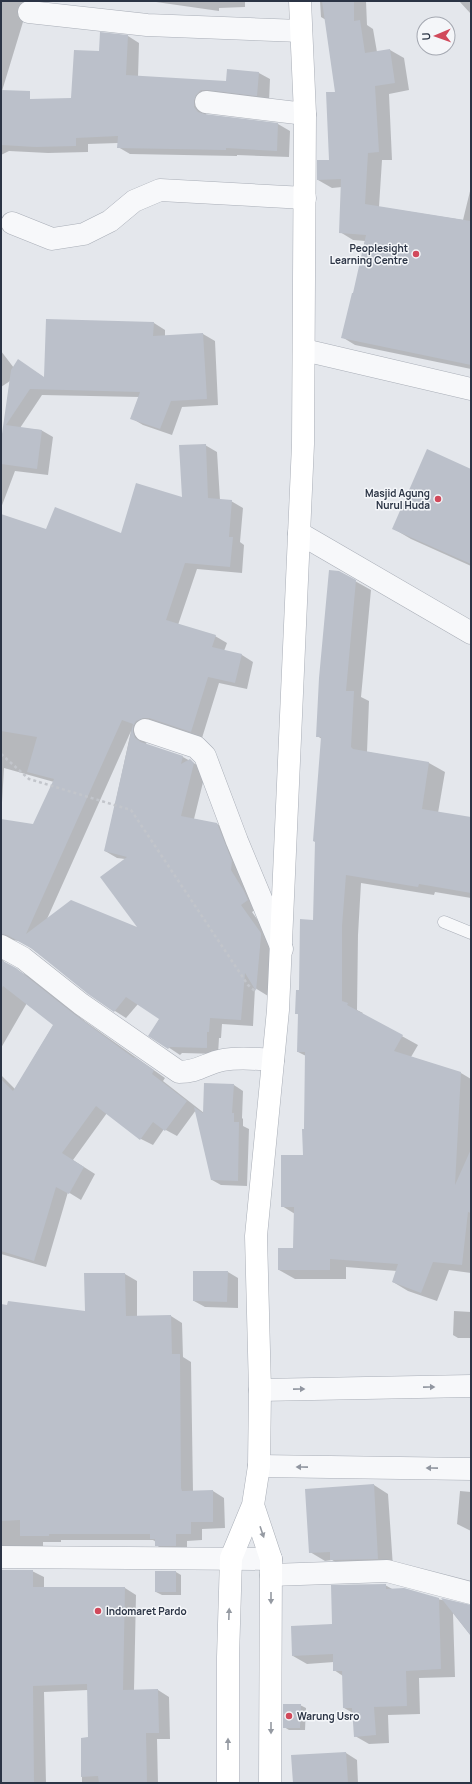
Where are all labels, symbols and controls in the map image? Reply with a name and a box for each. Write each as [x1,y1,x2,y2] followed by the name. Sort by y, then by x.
[416,16,456,56] north arrow
[418,32,433,41] text: U
[330,241,408,267] place label: Peoplesight Learning Centre
[411,249,421,259] marker: Peoplesight Learning Centre
[365,486,430,512] place label: Masjid Agung Nurul Huda
[433,494,443,504] marker: Masjid Agung Nurul Huda
[423,1384,436,1390] one-way arrow
[293,1386,306,1392] one-way arrow
[296,1463,308,1470] one-way arrow
[425,1465,438,1471] one-way arrow
[260,1526,266,1538] one-way arrow
[268,1592,274,1605] one-way arrow
[106,1604,187,1618] place label: Indomaret Pardo
[93,1606,103,1616] marker: Indomaret Pardo
[226,1608,233,1620] one-way arrow
[297,1709,359,1723] place label: Warung Usro
[284,1711,294,1721] marker: Warung Usro
[268,1722,274,1735] one-way arrow
[225,1737,231,1750] one-way arrow

